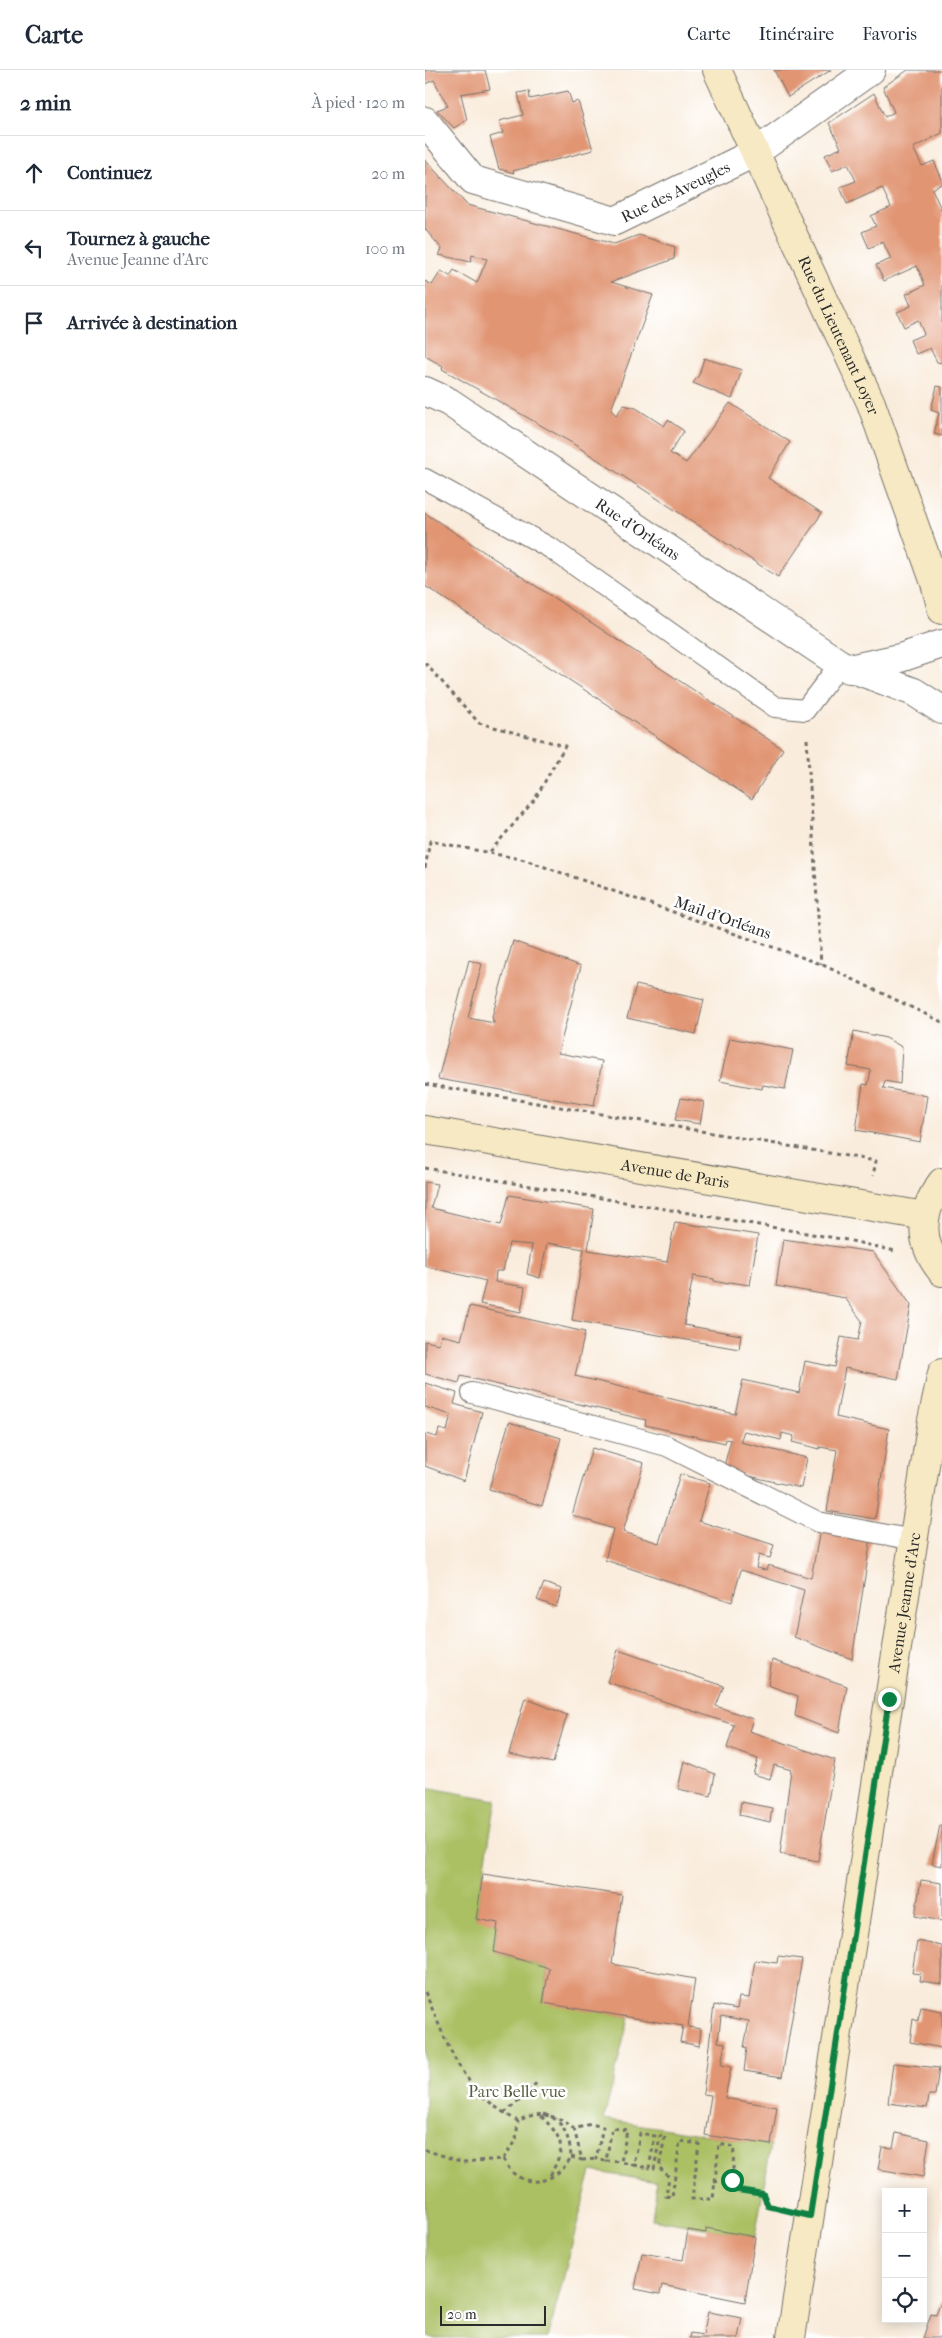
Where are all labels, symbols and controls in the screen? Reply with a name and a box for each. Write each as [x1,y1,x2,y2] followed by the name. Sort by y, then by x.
[25,21,83,49] text: Carte
[687,24,731,45] text: Carte
[759,24,834,45] text: Itinéraire
[862,24,917,45] text: Favoris
[20,91,71,115] text: 2 min
[312,93,405,112] text: À pied · 120 m
[618,157,733,227] street label: Rue des Aveugles
[20,159,48,187] icon: ahead
[67,162,152,184] text: Continuez
[371,164,405,183] text: 20 m
[67,228,210,250] text: Tournez à gauche
[20,234,48,262] icon: left
[365,239,405,258] text: 100 m
[67,250,209,269] text: Avenue Jeanne d'Arc
[794,253,883,417] street label: Rue du Lieutenant Loyer
[20,309,48,337] icon: arrive
[67,312,237,334] text: Arrivée à destination
[592,494,684,564] street label: Rue d'Orléans
[672,892,774,943] street label: Mail d'Orléans
[619,1155,731,1192] street label: Avenue de Paris
[884,1531,925,1675] street label: Avenue Jeanne d'Arc
[878,1688,901,1711] route end
[468,2082,566,2101] park label: Parc Belle vue
[721,2169,744,2192] route start
[882,2188,927,2323] map controls
[882,2188,927,2233] button: +
[882,2233,927,2278] button: −
[882,2278,927,2323] button: locate
[440,2303,546,2326] scale bar
[447,2306,477,2323] text: 20 m

